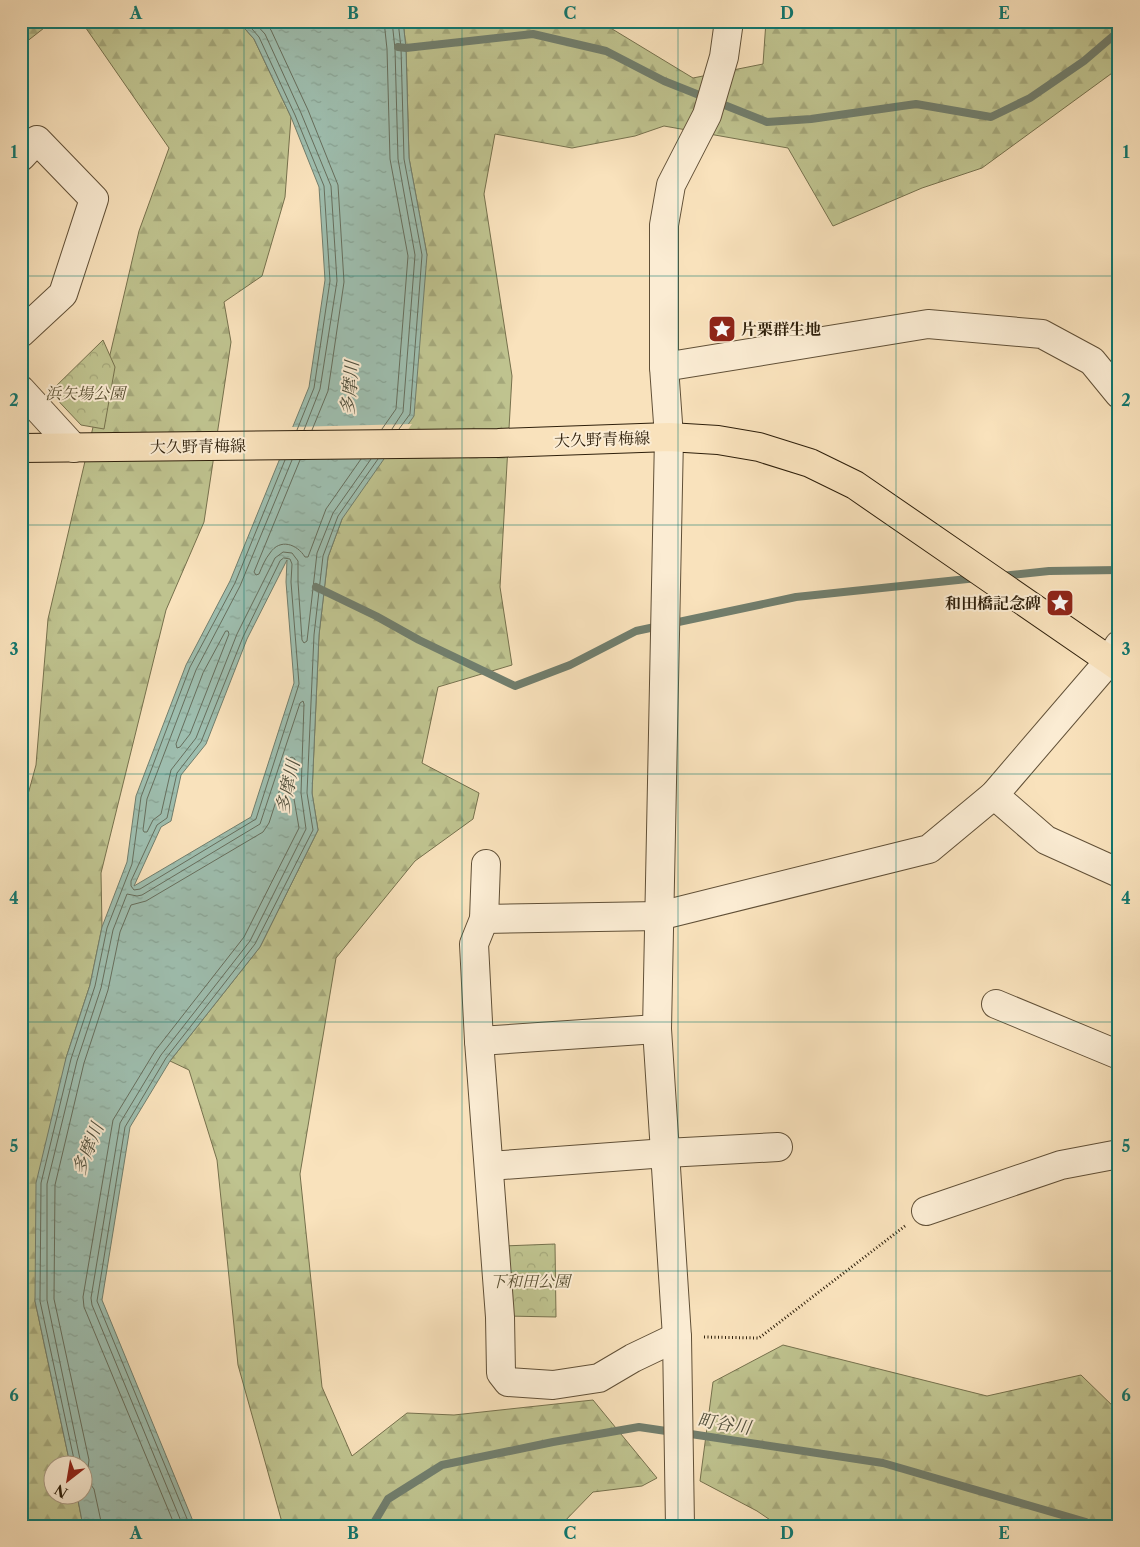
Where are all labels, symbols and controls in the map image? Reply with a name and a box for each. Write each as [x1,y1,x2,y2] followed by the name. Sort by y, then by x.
[129,3,143,23] text: A
[347,3,359,23] text: B
[564,3,576,23] text: C
[780,3,794,23] text: D
[998,3,1010,23] text: E
[10,142,18,162] text: 1
[1122,142,1130,162] text: 1
[707,314,737,344] place icon: 片栗群生地
[741,319,821,339] place label: 片栗群生地
[337,358,363,416] water label: 多摩川
[45,383,128,403] park label: 浜矢場公園
[9,390,19,410] text: 2
[1121,390,1131,410] text: 2
[554,427,650,451] street label: 大久野青梅線
[150,435,246,457] street label: 大久野青梅線
[1045,588,1075,618] place icon: 和田橋記念碑
[945,593,1041,613] place label: 和田橋記念碑
[9,639,19,659] text: 3
[1121,639,1131,659] text: 3
[272,756,305,816] water label: 多摩川
[9,888,19,908] text: 4
[1121,888,1131,908] text: 4
[68,1118,109,1178] water label: 多摩川
[10,1136,19,1156] text: 5
[1122,1136,1131,1156] text: 5
[490,1271,573,1291] park label: 下和田公園
[9,1385,19,1405] text: 6
[1121,1385,1131,1405] text: 6
[696,1409,754,1439] water label: 町谷川
[42,1454,92,1504] north arrow
[51,1480,71,1502] text: N
[129,1523,143,1543] text: A
[347,1523,359,1543] text: B
[564,1523,576,1543] text: C
[780,1523,794,1543] text: D
[998,1523,1010,1543] text: E

